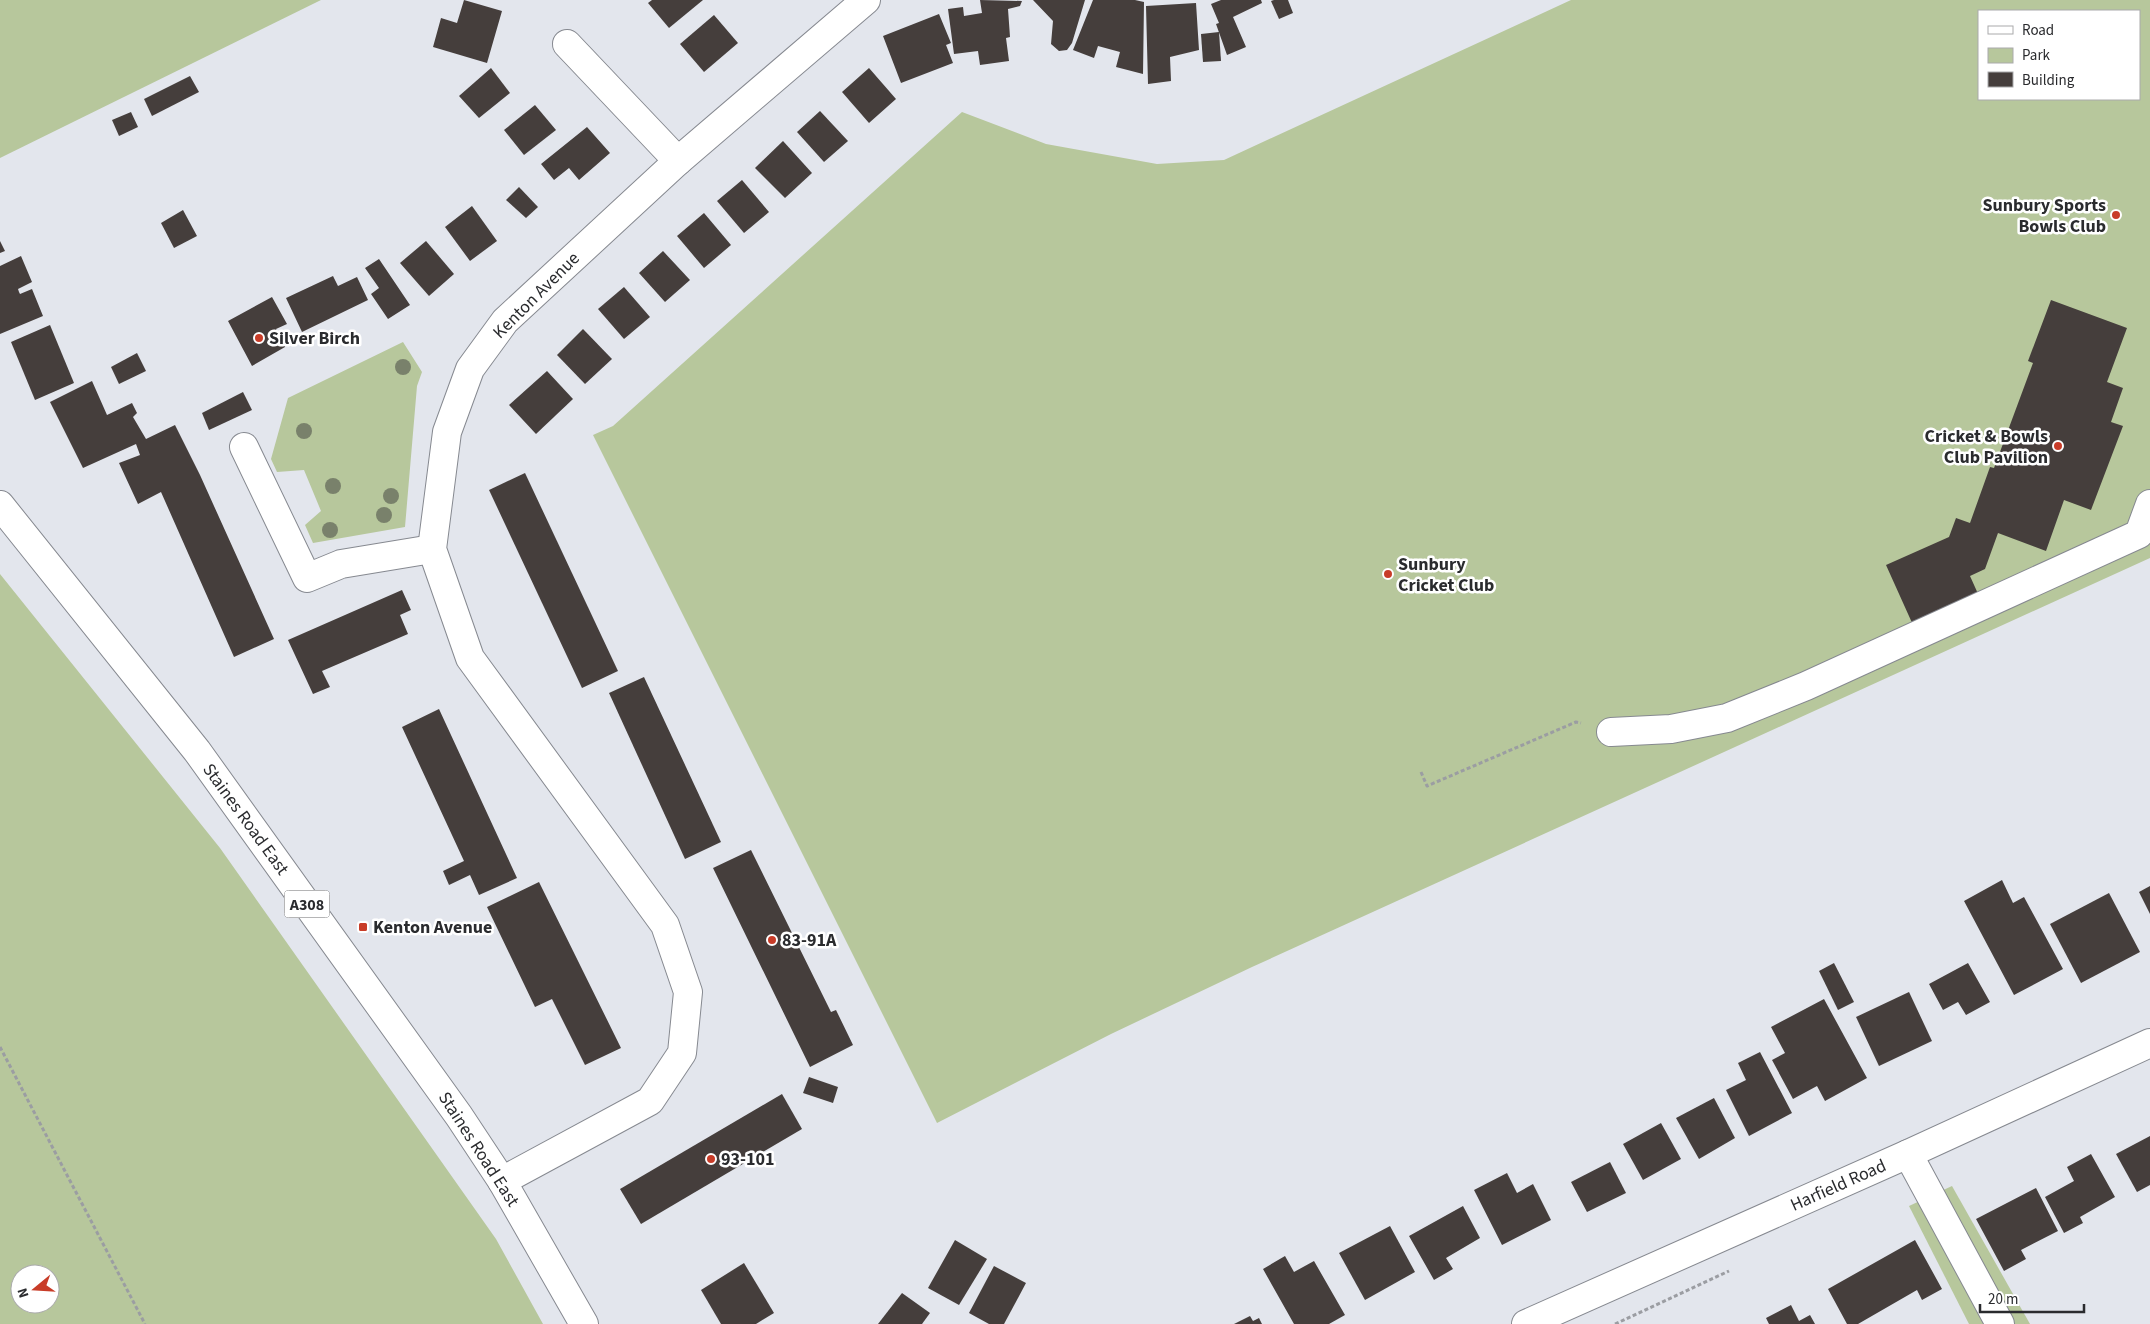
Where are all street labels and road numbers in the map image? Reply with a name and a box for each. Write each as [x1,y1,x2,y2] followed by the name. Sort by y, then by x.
[487,246,585,344] street label: Kenton Avenue
[197,758,295,880] street label: Staines Road East
[284,891,330,918] road number: A308
[432,1087,525,1212] street label: Staines Road East
[1786,1153,1890,1218] street label: Harfield Road

